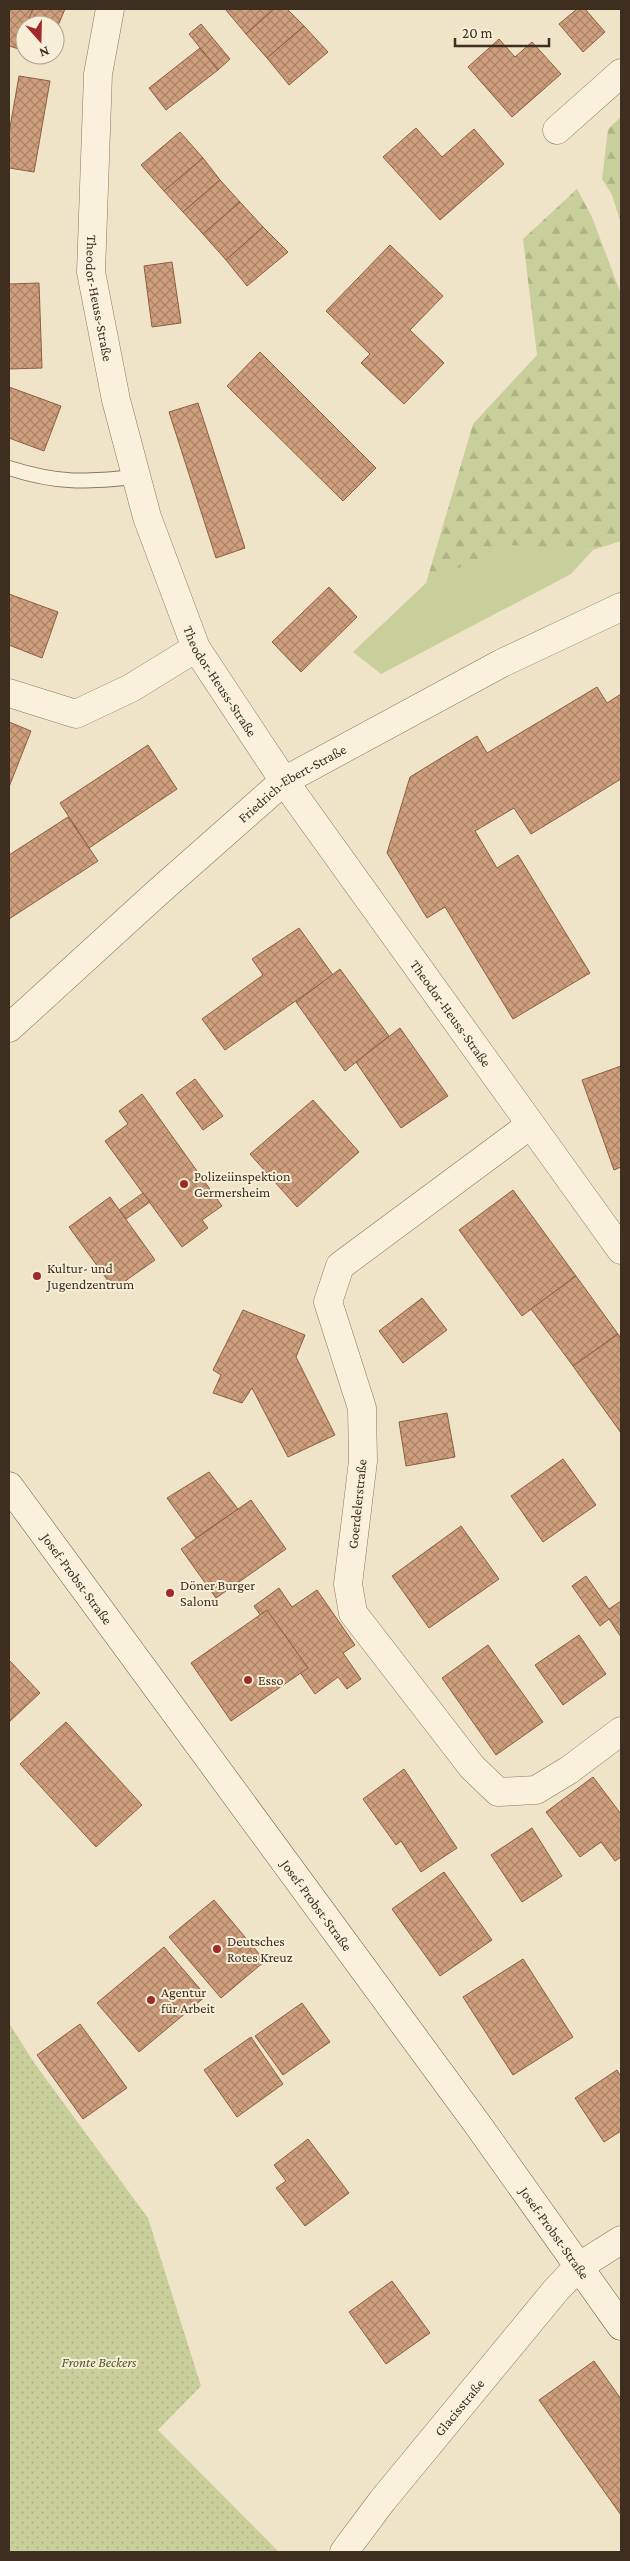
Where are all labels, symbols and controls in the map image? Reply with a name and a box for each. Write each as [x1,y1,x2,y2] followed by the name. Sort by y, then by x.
[15,15,65,65] north arrow
[455,15,549,47] scale bar
[462,25,493,41] text: 20 m
[37,43,52,62] text: N
[83,235,116,363] street label: Theodor-Heuss-Straße
[180,623,260,739] street label: Theodor-Heuss-Straße
[235,741,349,826] street label: Friedrich-Ebert-Straße
[407,957,495,1070] street label: Theodor-Heuss-Straße
[194,1168,291,1200] place label: Polizeiinspektion Germersheim
[178,1178,190,1190] marker: Polizeiinspektion Germersheim
[45,1260,134,1292] place label: Kultur- und Jugendzentrum
[31,1270,43,1282] marker: Kultur- und Jugendzentrum
[344,1458,370,1550] street label: Goerdelerstraße
[37,1528,116,1628] street label: Josef-Probst-Straße
[180,1577,255,1609] place label: Döner Burger Salonu
[164,1587,176,1599] marker: Döner Burger Salonu
[258,1672,284,1688] place label: Esso
[242,1674,254,1686] marker: Esso
[277,1855,356,1954] street label: Josef-Probst-Straße
[227,1933,293,1965] place label: Deutsches Rotes Kreuz
[211,1943,223,1955] marker: Deutsches Rotes Kreuz
[161,1984,215,2016] place label: Agentur für Arbeit
[145,1994,157,2006] marker: Agentur für Arbeit
[515,2182,593,2282] street label: Josef-Probst-Straße
[62,2354,137,2370] park label: Fronte Beckers
[431,2376,487,2439] street label: Glacisstraße

